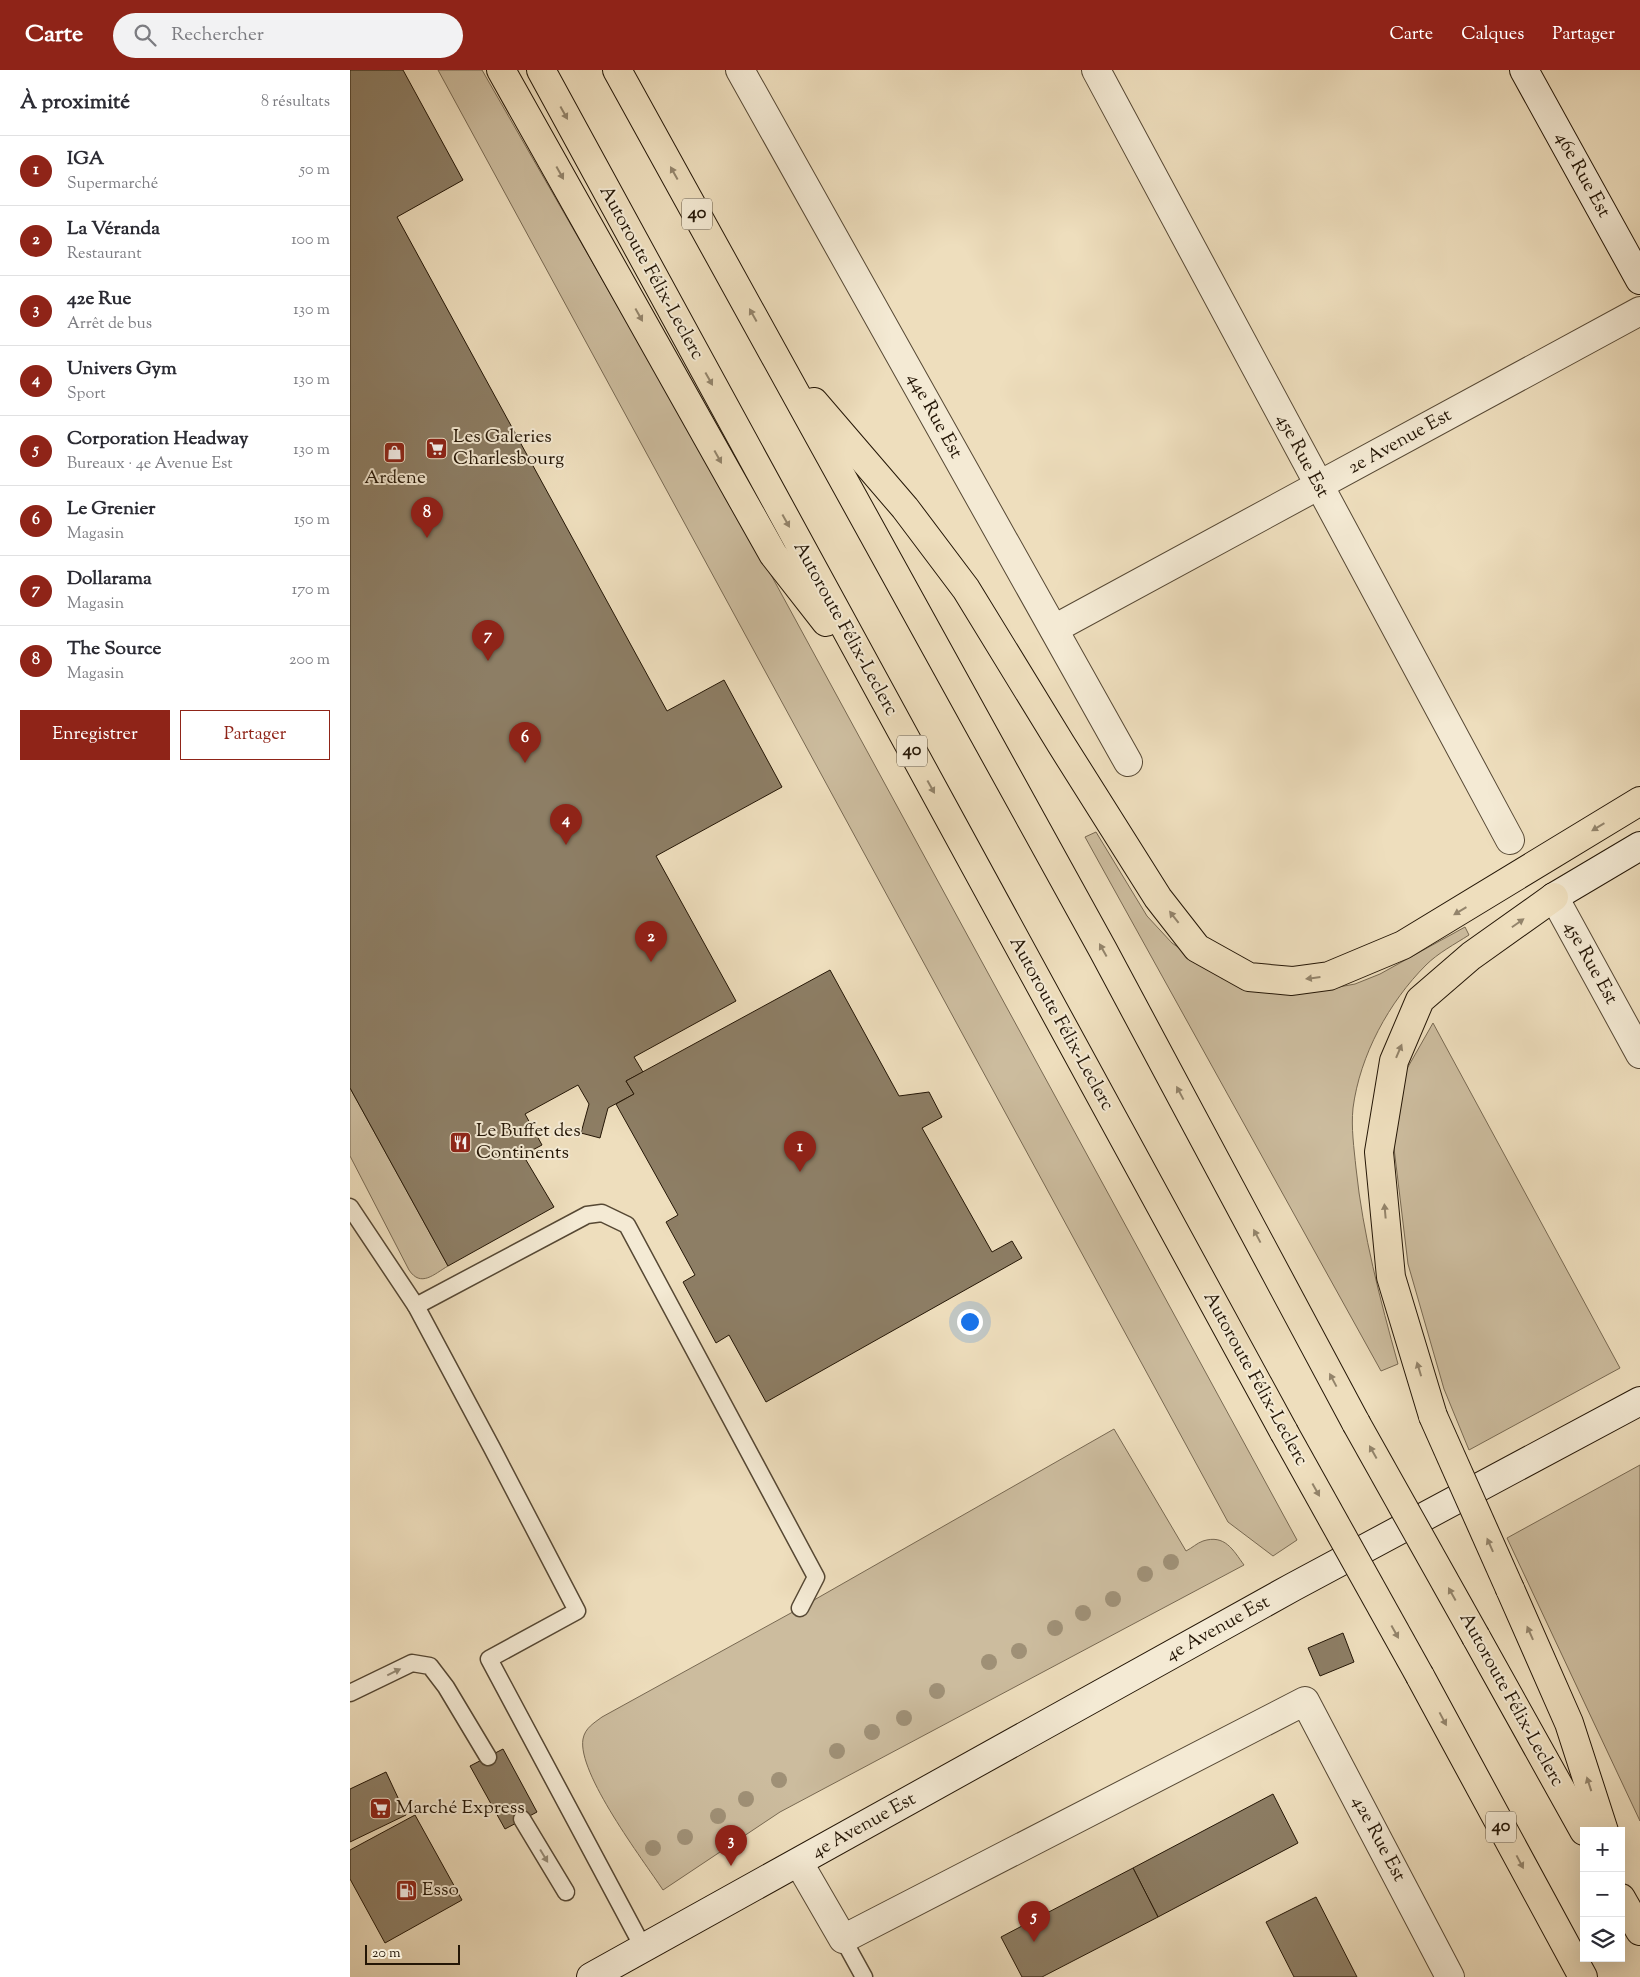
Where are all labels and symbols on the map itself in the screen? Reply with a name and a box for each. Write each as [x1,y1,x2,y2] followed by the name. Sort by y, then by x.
[560,106,568,120] one-way arrow
[1547,127,1617,223] street label: 46e Rue Est
[670,166,678,180] one-way arrow
[555,167,564,180] one-way arrow
[592,181,710,365] street label: Autoroute Félix-Leclerc
[682,198,712,230] road number: 40
[635,308,643,323] one-way arrow
[749,308,758,322] one-way arrow
[899,368,969,464] street label: 44e Rue Est
[704,372,713,385] one-way arrow
[1343,402,1457,482] street label: 2e Avenue Est
[1269,409,1336,503] street label: 45e Rue Est
[453,424,564,473] place label: Les Galeries Charlesbourg
[425,436,449,460] supermarket icon: Les Galeries Charlesbourg
[383,440,407,464] shop icon: Ardene
[714,450,723,464] one-way arrow
[364,465,426,492] place label: Ardene
[411,497,443,538] pin: 8
[782,514,790,529] one-way arrow
[786,537,904,721] street label: Autoroute Félix-Leclerc
[472,620,504,661] pin: 7
[509,722,541,763] pin: 6
[897,736,927,766] road number: 40
[927,780,935,794] one-way arrow
[550,804,582,845] pin: 4
[1592,822,1605,831] one-way arrow
[1453,907,1466,916] one-way arrow
[1168,911,1179,924] one-way arrow
[1556,917,1624,1010] street label: 45e Rue Est
[1511,918,1525,928] one-way arrow
[635,921,667,962] pin: 2
[1002,932,1120,1116] street label: Autoroute Félix-Leclerc
[1099,943,1107,957] one-way arrow
[1305,975,1321,983] one-way arrow
[1395,1044,1403,1058] one-way arrow
[1176,1086,1184,1100] one-way arrow
[476,1118,581,1167] place label: Le Buffet des Continents
[448,1130,472,1154] restaurant icon: Le Buffet des Continents
[784,1131,816,1172] pin: 1
[1380,1203,1388,1219] one-way arrow
[1253,1229,1261,1244] one-way arrow
[1196,1287,1314,1471] street label: Autoroute Félix-Leclerc
[957,1309,983,1335] your location
[1414,1361,1422,1376] one-way arrow
[1329,1372,1337,1387] one-way arrow
[1369,1445,1377,1460] one-way arrow
[1312,1482,1320,1497] one-way arrow
[1486,1538,1494,1552] one-way arrow
[1448,1587,1456,1602] one-way arrow
[1161,1589,1275,1669] street label: 4e Avenue Est
[1452,1608,1570,1792] street label: Autoroute Félix-Leclerc
[1390,1625,1399,1638] one-way arrow
[1525,1626,1533,1640] one-way arrow
[387,1668,401,1676] one-way arrow
[1439,1712,1447,1727] one-way arrow
[1585,1777,1592,1792] one-way arrow
[807,1786,921,1866] street label: 4e Avenue Est
[1344,1791,1412,1887] street label: 42e Rue Est
[396,1795,525,1822] place label: Marché Express
[368,1796,392,1820] supermarket icon: Marché Express
[1486,1811,1516,1842] road number: 40
[715,1825,747,1866] pin: 3
[539,1849,548,1862] one-way arrow
[1516,1855,1525,1869] one-way arrow
[422,1877,459,1904] place label: Esso
[394,1878,418,1902] fuel station icon: Esso
[1018,1901,1050,1942] pin: 5
[365,1942,460,1965] scale bar

